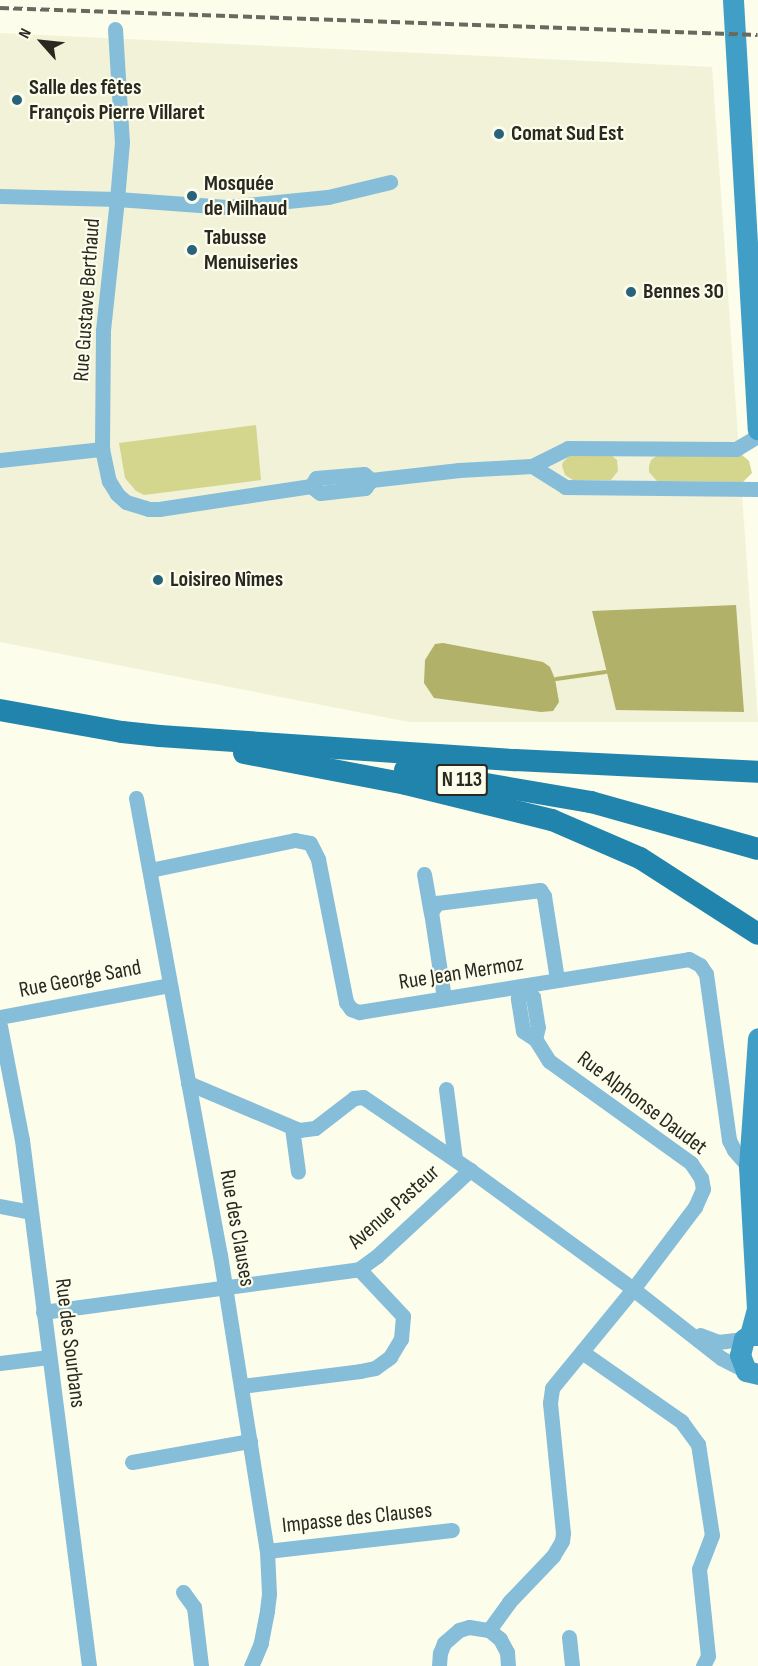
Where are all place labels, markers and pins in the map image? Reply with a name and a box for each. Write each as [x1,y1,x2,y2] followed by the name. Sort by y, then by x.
[29,74,205,125] place label: Salle des fêtes François Pierre Villaret
[10,93,24,107] marker: Salle des fêtes François Pierre Villaret
[511,121,624,147] place label: Comat Sud Est
[492,127,506,141] marker: Comat Sud Est
[204,170,287,222] place label: Mosquée de Milhaud
[185,189,199,203] marker: Mosquée de Milhaud
[204,224,298,276] place label: Tabusse Menuiseries
[185,243,199,257] marker: Tabusse Menuiseries
[643,279,724,305] place label: Bennes 30
[624,285,638,299] marker: Bennes 30
[170,567,283,593] place label: Loisireo Nîmes
[151,573,165,587] marker: Loisireo Nîmes

